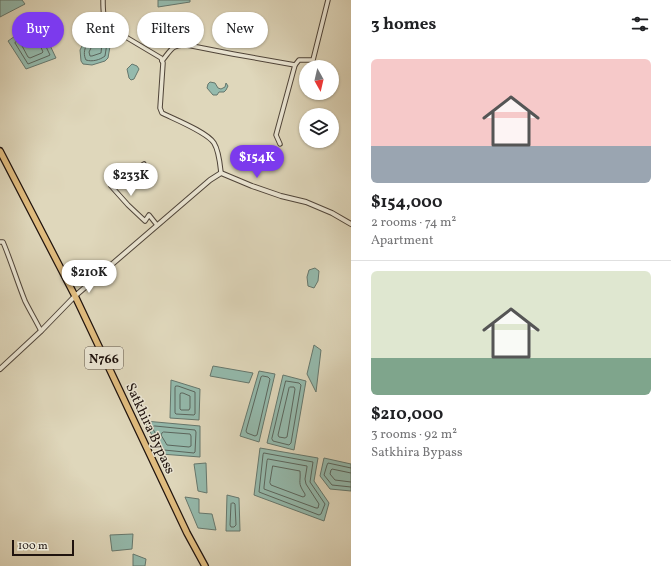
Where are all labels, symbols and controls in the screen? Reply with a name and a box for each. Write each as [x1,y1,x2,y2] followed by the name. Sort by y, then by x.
[12,12,64,48] chip: Buy
[72,12,129,48] chip: Rent
[137,12,204,48] chip: Filters
[212,12,268,48] chip: New
[371,13,436,36] text: 3 homes
[629,13,651,35] icon: filters
[299,60,339,100] north arrow
[299,60,339,148] map controls
[475,85,547,157] icon: home
[299,108,339,148] button: layers
[229,145,285,179] pin: $154K
[239,149,275,167] text: $154K
[103,163,159,197] pin: $233K
[113,167,149,185] text: $233K
[371,191,442,214] text: $154,000
[371,214,456,232] text: 2 rooms · 74 m²
[371,232,434,250] text: Apartment
[61,260,117,294] pin: $210K
[71,264,107,282] text: $210K
[475,297,547,369] icon: home
[85,347,123,369] road number: N766
[120,380,179,477] street label: Satkhira Bypass
[371,403,443,426] text: $210,000
[371,426,457,444] text: 3 rooms · 92 m²
[371,444,462,462] text: Satkhira Bypass
[12,538,74,557] scale bar
[18,539,48,554] text: 100 m

